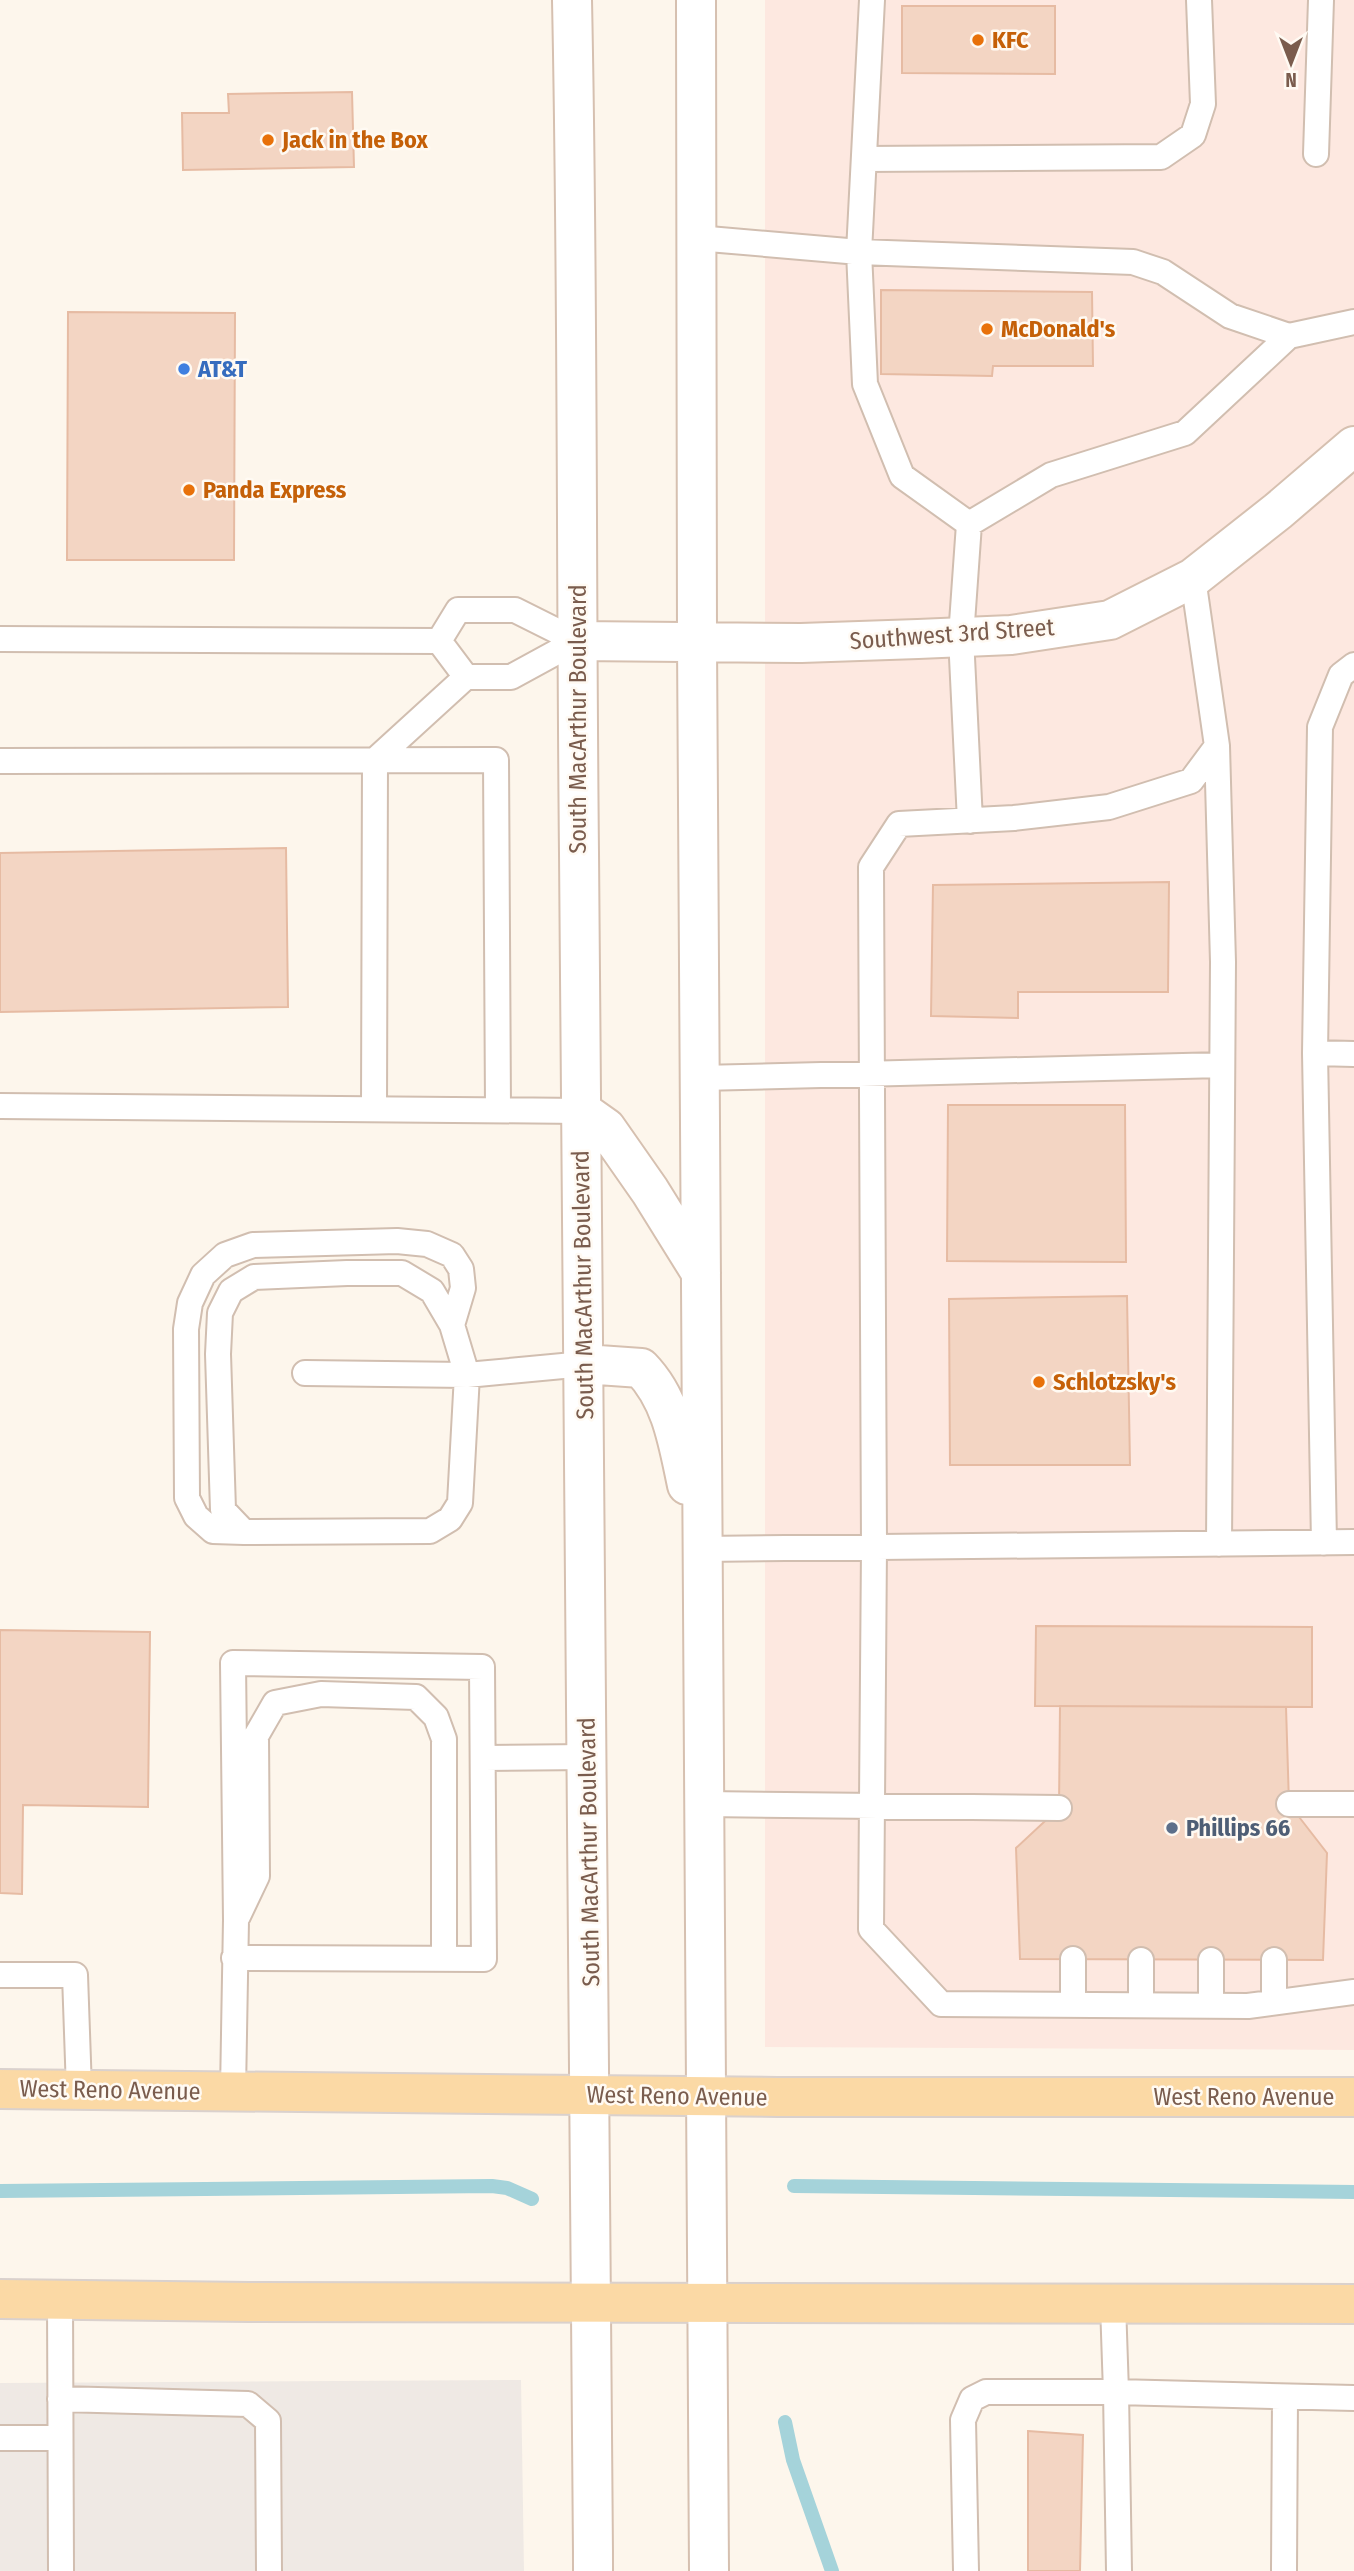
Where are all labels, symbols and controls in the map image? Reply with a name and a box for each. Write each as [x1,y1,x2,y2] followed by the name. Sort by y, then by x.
[992,26,1029,54] place label: KFC
[1256,28,1326,98] north arrow
[970,32,986,48] marker: KFC
[1285,68,1297,91] text: N
[281,126,428,154] place label: Jack in the Box
[260,132,276,148] marker: Jack in the Box
[1001,315,1116,343] place label: McDonald's
[979,321,995,337] marker: McDonald's
[197,355,247,383] place label: AT&T
[176,361,192,377] marker: AT&T
[203,476,347,504] place label: Panda Express
[181,482,197,498] marker: Panda Express
[564,584,592,854] street label: South MacArthur Boulevard
[849,613,1055,655] street label: Southwest 3rd Street
[567,1150,599,1420] street label: South MacArthur Boulevard
[1053,1368,1176,1396] place label: Schlotzsky's
[1031,1374,1047,1390] marker: Schlotzsky's
[573,1717,605,1987] street label: South MacArthur Boulevard
[1186,1814,1290,1842] place label: Phillips 66
[1164,1820,1180,1836] marker: Phillips 66
[19,2074,201,2106] street label: West Reno Avenue
[586,2080,768,2112] street label: West Reno Avenue
[1154,2083,1334,2111] street label: West Reno Avenue

